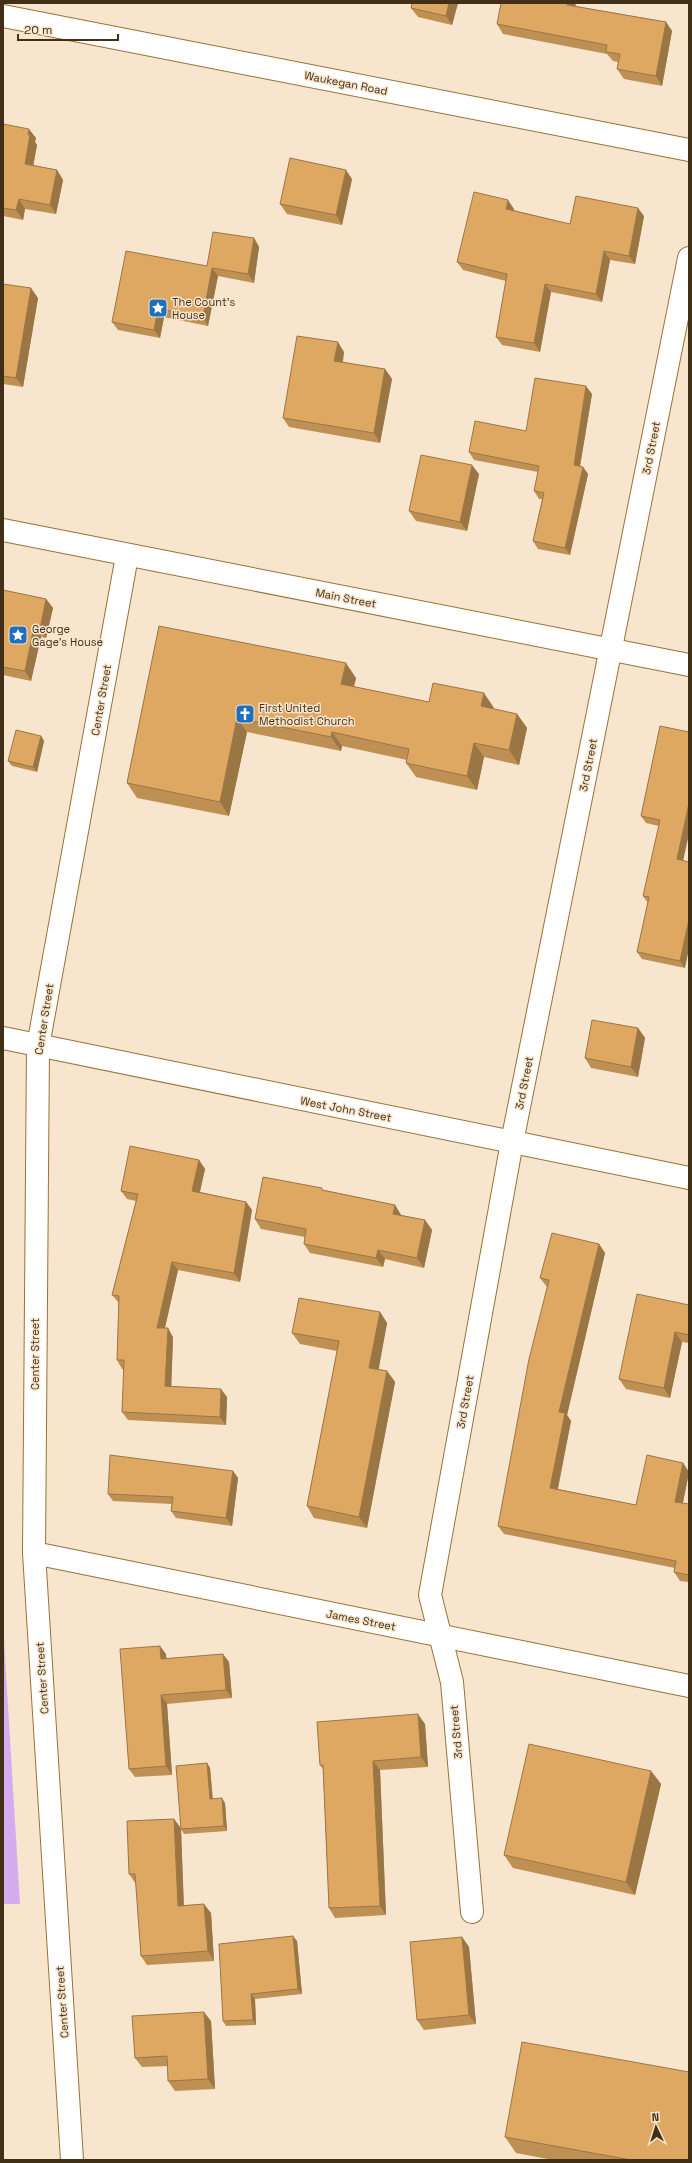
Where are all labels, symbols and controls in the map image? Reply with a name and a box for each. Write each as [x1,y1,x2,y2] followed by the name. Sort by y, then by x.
[18,16,118,42] scale bar
[24,22,52,38] text: 20 m
[303,68,389,98] street label: Waukegan Road
[172,295,236,322] place label: The Count's House
[147,297,169,319] place icon: The Count's House
[639,420,663,476] street label: 3rd Street
[314,585,378,611] street label: Main Street
[32,622,103,649] place label: George Gage's House
[7,624,29,646] place icon: George Gage's House
[88,663,114,737] street label: Center Street
[259,701,354,728] place label: First United Methodist Church
[234,703,256,725] church icon: First United Methodist Church
[576,737,600,793] street label: 3rd Street
[31,982,57,1056] street label: Center Street
[512,1055,536,1111] street label: 3rd Street
[299,1093,393,1125] street label: West John Street
[28,1318,42,1390] street label: Center Street
[453,1374,477,1430] street label: 3rd Street
[325,1606,397,1634] street label: James Street
[33,1642,51,1714] street label: Center Street
[447,1704,465,1760] street label: 3rd Street
[53,1966,71,2038] street label: Center Street
[636,2107,676,2147] north arrow
[651,2110,659,2124] text: N

